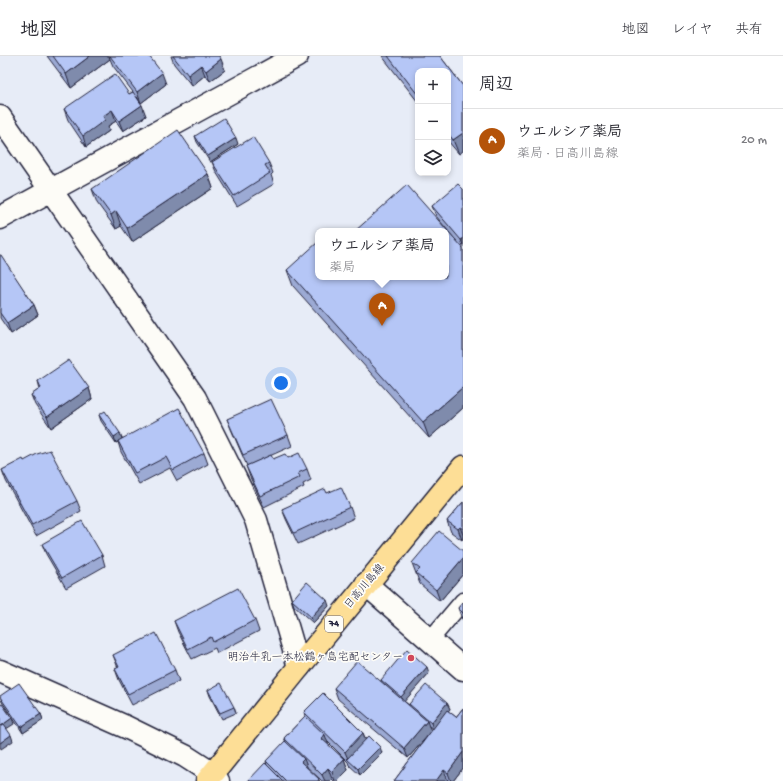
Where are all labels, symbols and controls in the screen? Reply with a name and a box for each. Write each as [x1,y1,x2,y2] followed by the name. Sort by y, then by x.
[20,20,58,43] text: 地図
[622,22,650,39] text: 地図
[672,22,713,39] text: レイヤ
[735,22,763,39] text: 共有
[415,68,451,176] map controls
[415,68,451,104] button: +
[479,76,513,96] text: 周辺
[415,104,451,140] button: −
[517,124,622,142] text: ウエルシア薬局
[488,133,496,148] text: A
[741,133,767,148] text: 20 m
[415,140,451,176] button: layers
[517,147,618,162] text: 薬局 · 日高川島線
[315,228,449,280] popup
[329,238,435,256] text: ウエルシア薬局
[329,261,355,276] text: 薬局
[369,293,395,326] pin: A
[271,373,291,393] your location
[342,561,387,612] street label: 日高川島線
[325,616,343,632] road number: 74
[227,651,403,664] place label: 明治牛乳一本松鶴ヶ島宅配センター
[406,653,416,663] marker: 明治牛乳一本松鶴ヶ島宅配センター

